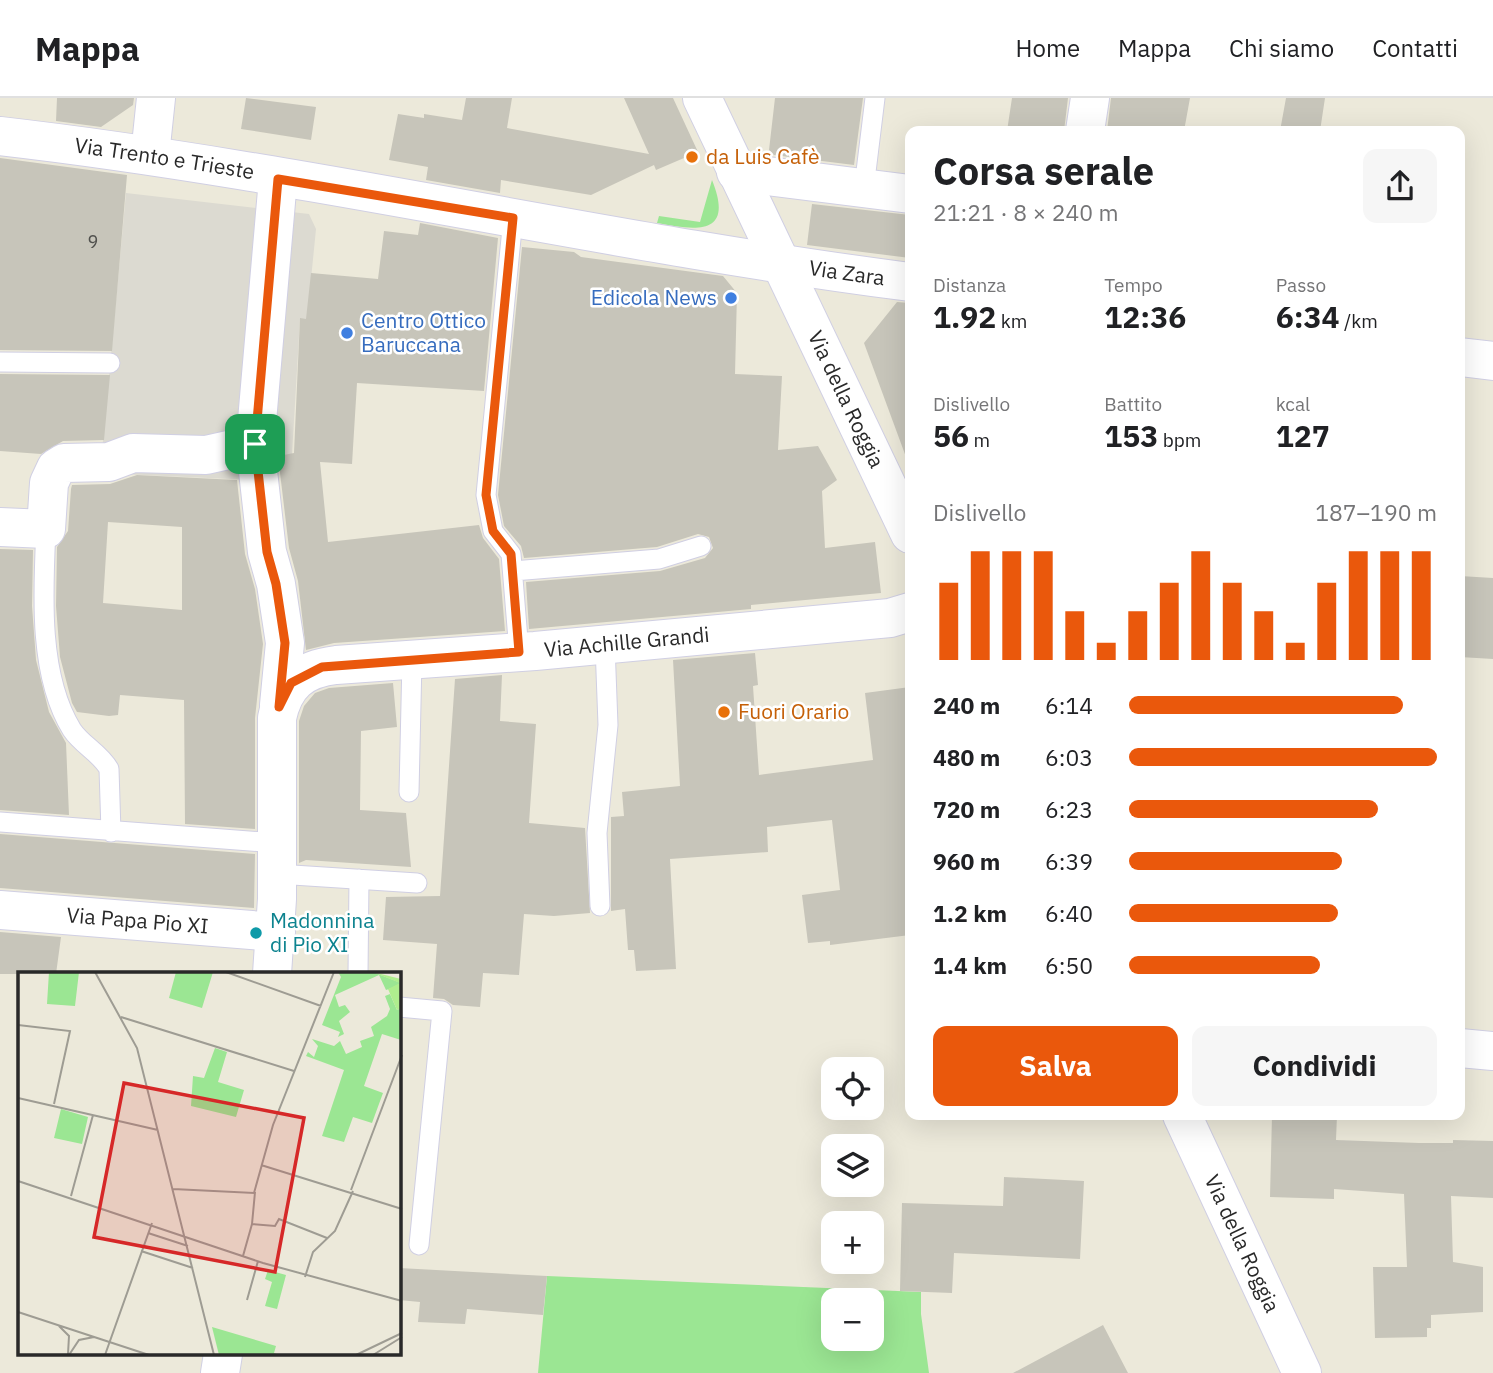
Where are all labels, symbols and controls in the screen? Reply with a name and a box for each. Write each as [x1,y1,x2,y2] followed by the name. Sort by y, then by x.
[35,27,140,70] text: Mappa
[1016,32,1080,64] text: Home
[1118,32,1191,64] text: Mappa
[1229,32,1334,64] text: Chi siamo
[1372,32,1458,64] text: Contatti
[73,130,257,185] street label: Via Trento e Trieste
[706,142,820,170] place label: da Luis Cafè
[933,146,1154,195] text: Corsa serale
[684,149,700,165] marker: da Luis Cafè
[1363,149,1437,223] button: share
[933,197,1119,227] text: 21:21 · 8 × 240 m
[88,230,98,253] house number: 9
[807,253,887,292] street label: Via Zara
[933,273,1006,297] text: Distanza
[1104,273,1163,297] text: Tempo
[1276,273,1326,297] text: Passo
[591,283,717,311] place label: Edicola News
[723,290,739,306] marker: Edicola News
[933,297,996,336] text: 1.92
[1104,297,1186,336] text: 12:36
[1276,297,1340,336] text: 6:34
[361,306,486,358] place label: Centro Ottico Baruccana
[996,309,1027,333] text: km
[1340,309,1378,333] text: /km
[339,325,355,341] marker: Centro Ottico Baruccana
[802,326,891,472] street label: Via della Roggia
[933,392,1010,416] text: Dislivello
[1104,392,1162,416] text: Battito
[1276,392,1310,416] text: kcal
[225,414,285,474] pin
[933,416,969,455] text: 56
[1104,416,1158,455] text: 153
[1276,416,1330,455] text: 127
[236,425,274,463] icon: arrive
[969,428,990,452] text: m
[1158,428,1201,452] text: bpm
[933,497,1026,527] text: Dislivello
[1315,497,1437,527] text: 187–190 m
[543,620,711,663] street label: Via Achille Grandi
[933,690,1000,720] text: 240 m
[1045,690,1093,720] text: 6:14
[738,697,849,725] place label: Fuori Orario
[716,704,732,720] marker: Fuori Orario
[933,742,1000,772] text: 480 m
[1045,742,1093,772] text: 6:03
[933,794,1000,824] text: 720 m
[1045,794,1093,824] text: 6:23
[933,846,1000,876] text: 960 m
[1045,846,1093,876] text: 6:39
[933,898,1007,928] text: 1.2 km
[1045,898,1093,928] text: 6:40
[66,900,210,940] street label: Via Papa Pio XI
[270,906,374,958] place label: Madonnina di Pio XI
[248,925,264,941] marker: Madonnina di Pio XI
[933,950,1007,980] text: 1.4 km
[1045,950,1093,980] text: 6:50
[18,972,401,1356] inset map
[933,1026,1178,1106] button: Salva
[1192,1026,1437,1106] button: Condividi
[821,1057,884,1351] map controls
[821,1057,884,1120] button: locate
[821,1134,884,1197] button: layers
[1199,1170,1287,1317] street label: Via della Roggia
[821,1211,884,1274] button: +
[821,1288,884,1351] button: −

